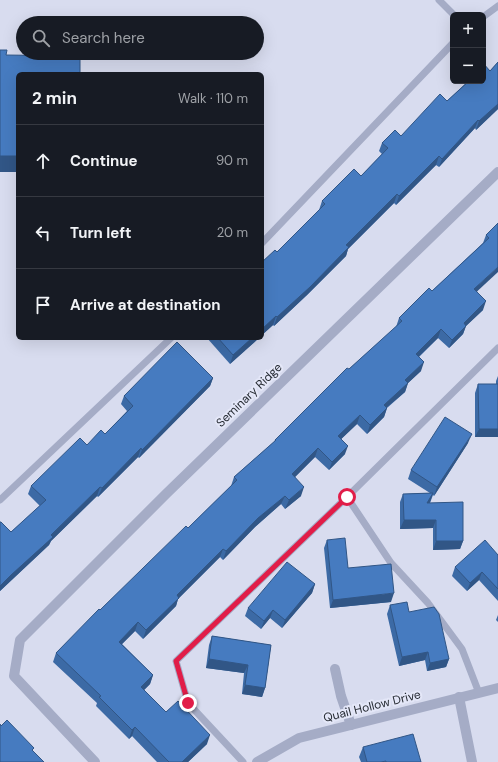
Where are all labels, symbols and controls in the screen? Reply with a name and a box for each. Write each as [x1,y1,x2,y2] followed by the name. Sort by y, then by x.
[450,12,486,84] map controls
[450,12,486,48] button: +
[16,16,264,60] search box
[30,27,52,49] icon: search
[62,28,145,48] text: Search here
[450,48,486,84] button: −
[32,87,77,109] text: 2 min
[178,90,248,107] text: Walk · 110 m
[32,150,54,172] icon: ahead
[70,151,138,171] text: Continue
[216,152,248,169] text: 90 m
[32,222,54,244] icon: left
[70,223,131,243] text: Turn left
[217,224,248,241] text: 20 m
[32,294,54,316] icon: arrive
[70,295,221,315] text: Arrive at destination
[213,359,286,431] street label: Seminary Ridge
[338,488,356,506] route start
[322,686,422,726] street label: Quail Hollow Drive
[179,694,197,712] route end

